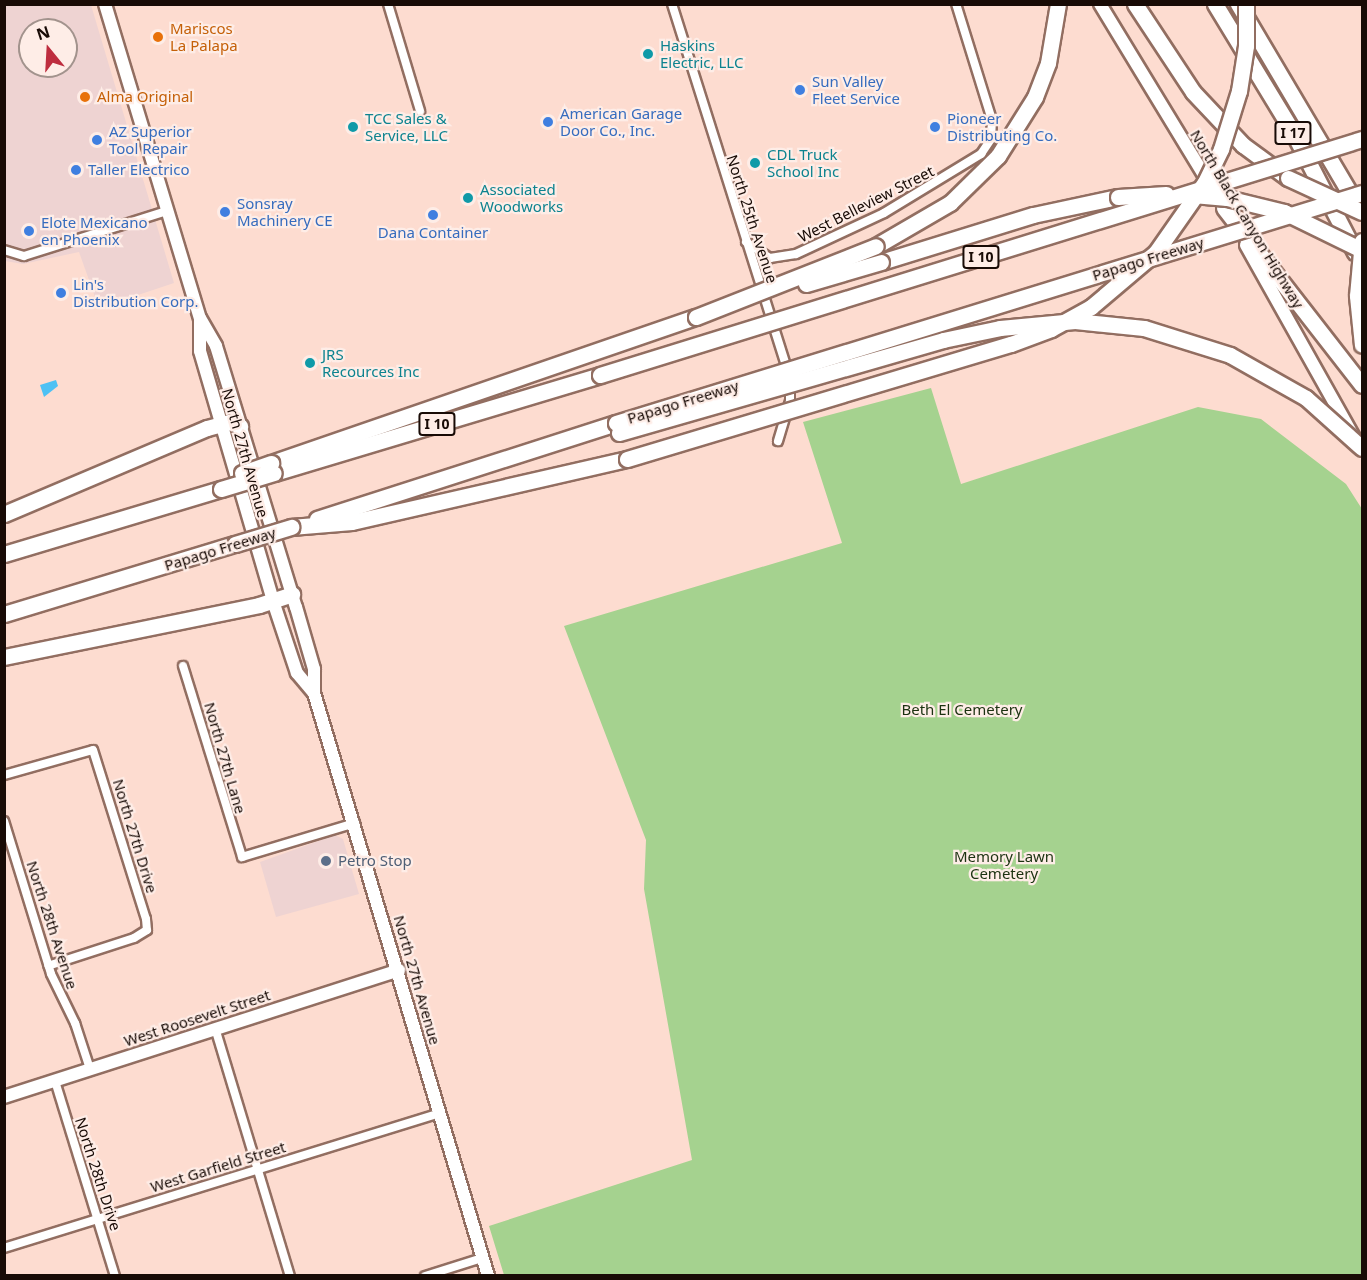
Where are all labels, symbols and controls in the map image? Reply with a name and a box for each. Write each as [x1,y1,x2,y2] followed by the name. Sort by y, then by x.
[18,18,78,78] north arrow
[170,19,238,54] place label: Mariscos La Palapa
[33,20,53,45] text: N
[151,30,165,44] marker: Mariscos La Palapa
[660,36,743,71] place label: Haskins Electric, LLC
[641,47,655,61] marker: Haskins Electric, LLC
[812,72,900,107] place label: Sun Valley Fleet Service
[793,83,807,97] marker: Sun Valley Fleet Service
[97,88,193,106] place label: Alma Original
[78,90,92,104] marker: Alma Original
[560,104,682,139] place label: American Garage Door Co., Inc.
[365,109,448,144] place label: TCC Sales & Service, LLC
[947,109,1057,144] place label: Pioneer Distributing Co.
[541,115,555,129] marker: American Garage Door Co., Inc.
[346,120,360,134] marker: TCC Sales & Service, LLC
[928,120,942,134] marker: Pioneer Distributing Co.
[109,122,192,157] place label: AZ Superior Tool Repair
[1274,122,1312,144] road number: I 17
[1187,127,1307,311] street label: North Black Canyon Highway
[90,133,104,147] marker: AZ Superior Tool Repair
[767,145,839,180] place label: CDL Truck School Inc
[723,153,781,285] street label: North 25th Avenue
[748,156,762,170] marker: CDL Truck School Inc
[88,161,189,179] place label: Taller Electrico
[795,162,937,246] street label: West Belleview Street
[69,163,83,177] marker: Taller Electrico
[480,180,563,215] place label: Associated Woodworks
[461,191,475,205] marker: Associated Woodworks
[237,194,333,229] place label: Sonsray Machinery CE
[218,205,232,219] marker: Sonsray Machinery CE
[426,208,440,222] marker: Dana Container
[41,213,148,248] place label: Elote Mexicano en Phoenix
[22,224,36,238] marker: Elote Mexicano en Phoenix
[378,224,488,242] place label: Dana Container
[1090,234,1206,284] street label: Papago Freeway
[962,246,1000,268] road number: I 10
[73,275,199,310] place label: Lin's Distribution Corp.
[54,286,68,300] marker: Lin's Distribution Corp.
[322,345,420,380] place label: JRS Recources Inc
[303,356,317,370] marker: JRS Recources Inc
[625,377,741,427] street label: Papago Freeway
[218,386,272,520] street label: North 27th Avenue
[418,413,456,435] road number: I 10
[162,524,278,574] street label: Papago Freeway
[200,700,250,816] street label: North 27th Lane
[901,701,1023,719] park label: Beth El Cemetery
[109,777,161,895] street label: North 27th Drive
[954,847,1054,882] park label: Memory Lawn Cemetery
[338,852,412,870] place label: Petro Stop
[319,854,333,868] marker: Petro Stop
[23,859,81,991] street label: North 28th Avenue
[390,913,444,1047] street label: North 27th Avenue
[122,986,272,1050] street label: West Roosevelt Street
[71,1115,125,1233] street label: North 28th Drive
[148,1138,288,1196] street label: West Garfield Street

